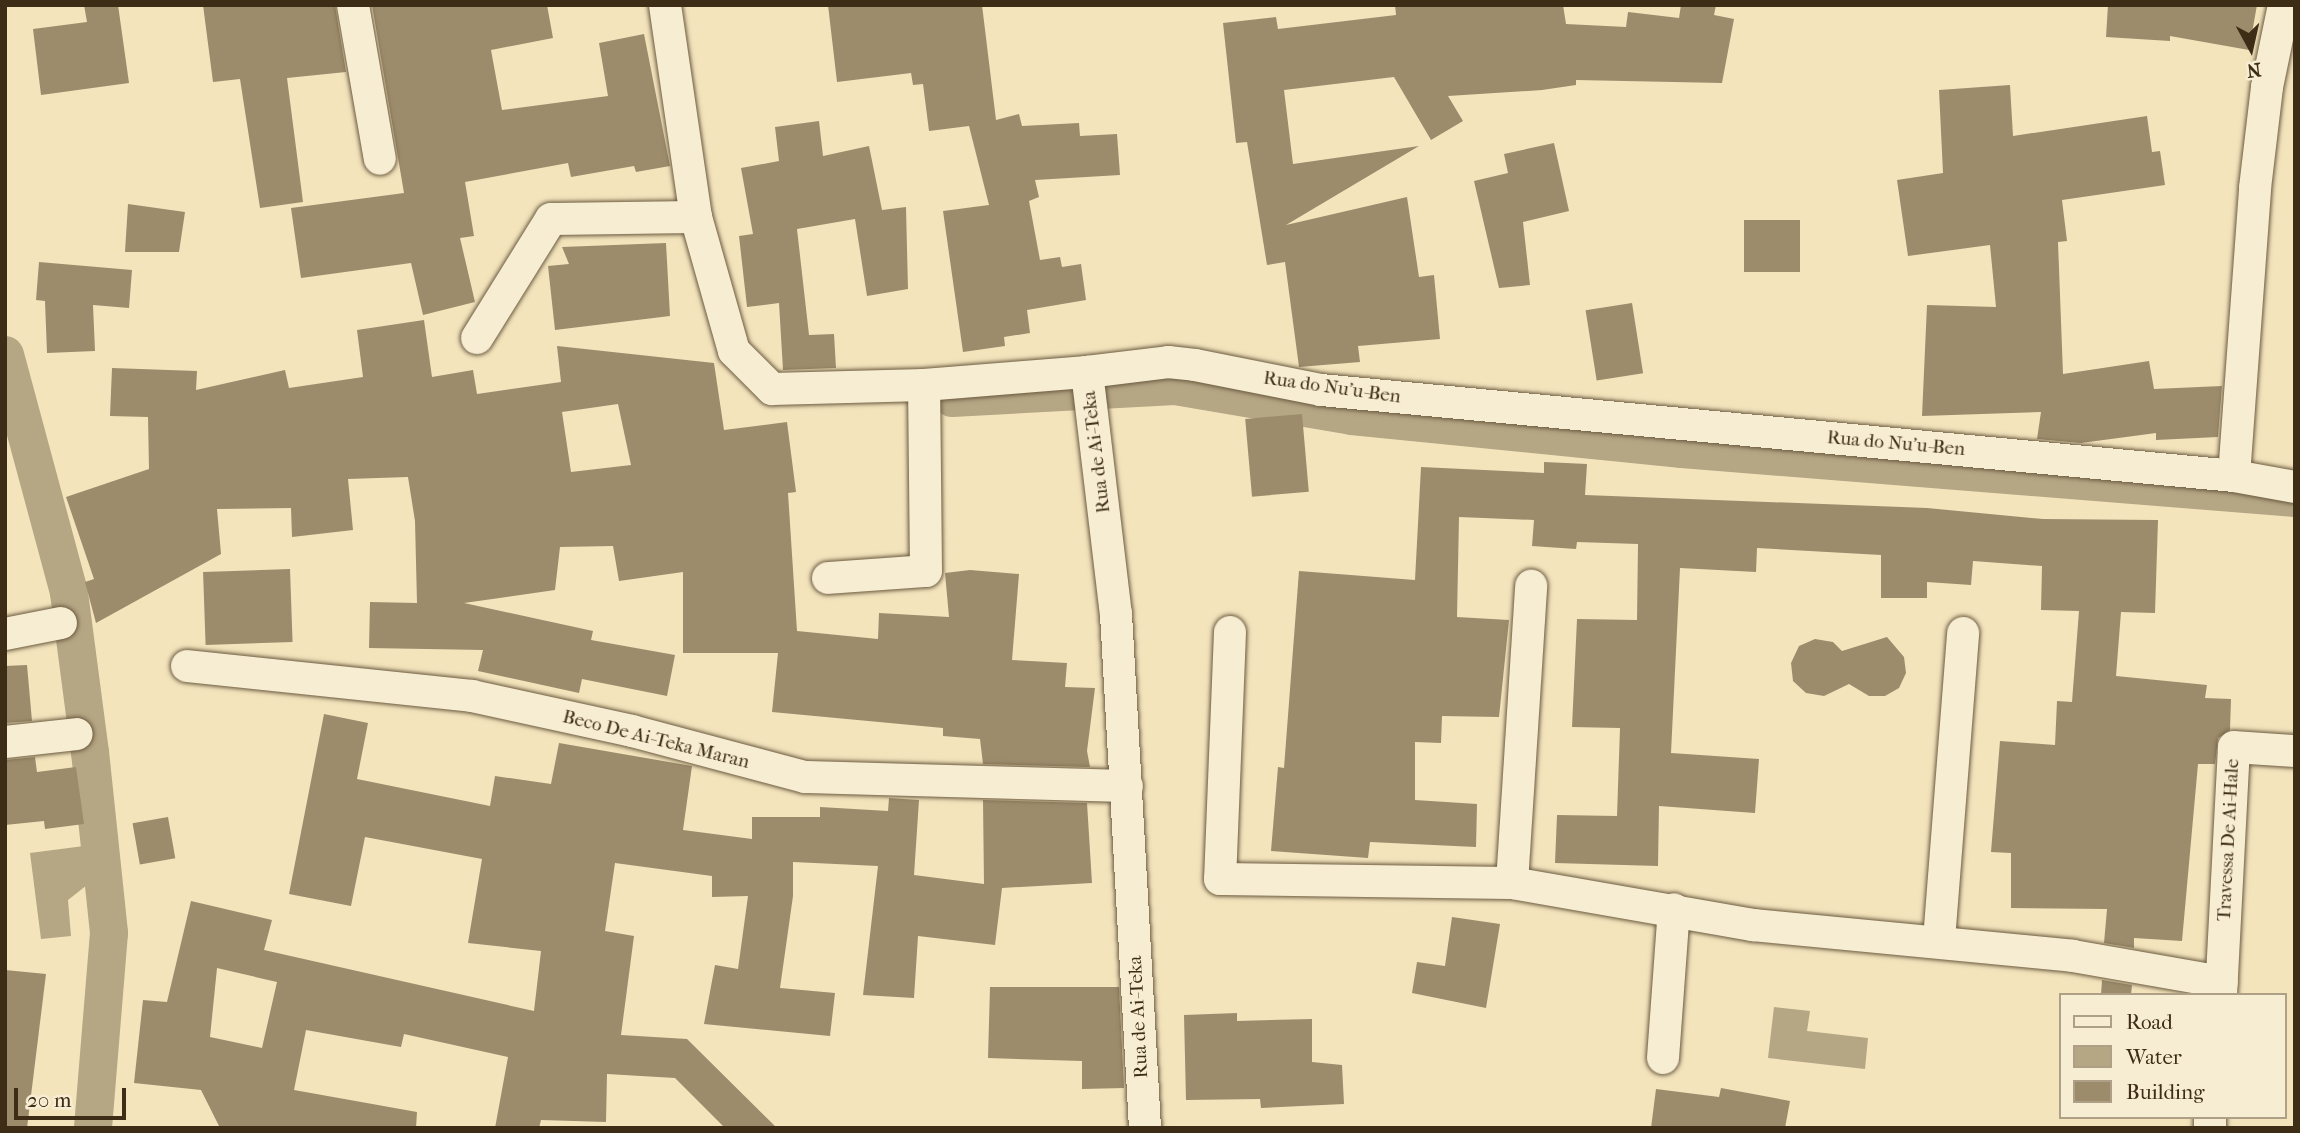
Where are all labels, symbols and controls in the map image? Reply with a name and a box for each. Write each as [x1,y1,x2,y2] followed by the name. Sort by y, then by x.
[2216,14,2286,84] north arrow
[2245,58,2263,82] text: N
[1262,367,1402,409] street label: Rua do Nu'u-Ben
[1078,390,1116,514] street label: Rua de Ai-Teka
[1826,427,1966,461] street label: Rua do Nu'u-Ben
[560,706,752,774] street label: Beco De Ai-Teka Maran
[2213,758,2245,922] street label: Travessa De Ai-Hale
[1124,955,1154,1079] street label: Rua de Ai-Teka
[2058,993,2286,1119] legend
[2126,1010,2173,1034] text: Road
[2126,1045,2182,1069] text: Water
[18,1074,130,1118] scale bar
[2126,1080,2204,1104] text: Building
[27,1088,71,1112] text: 20 m

